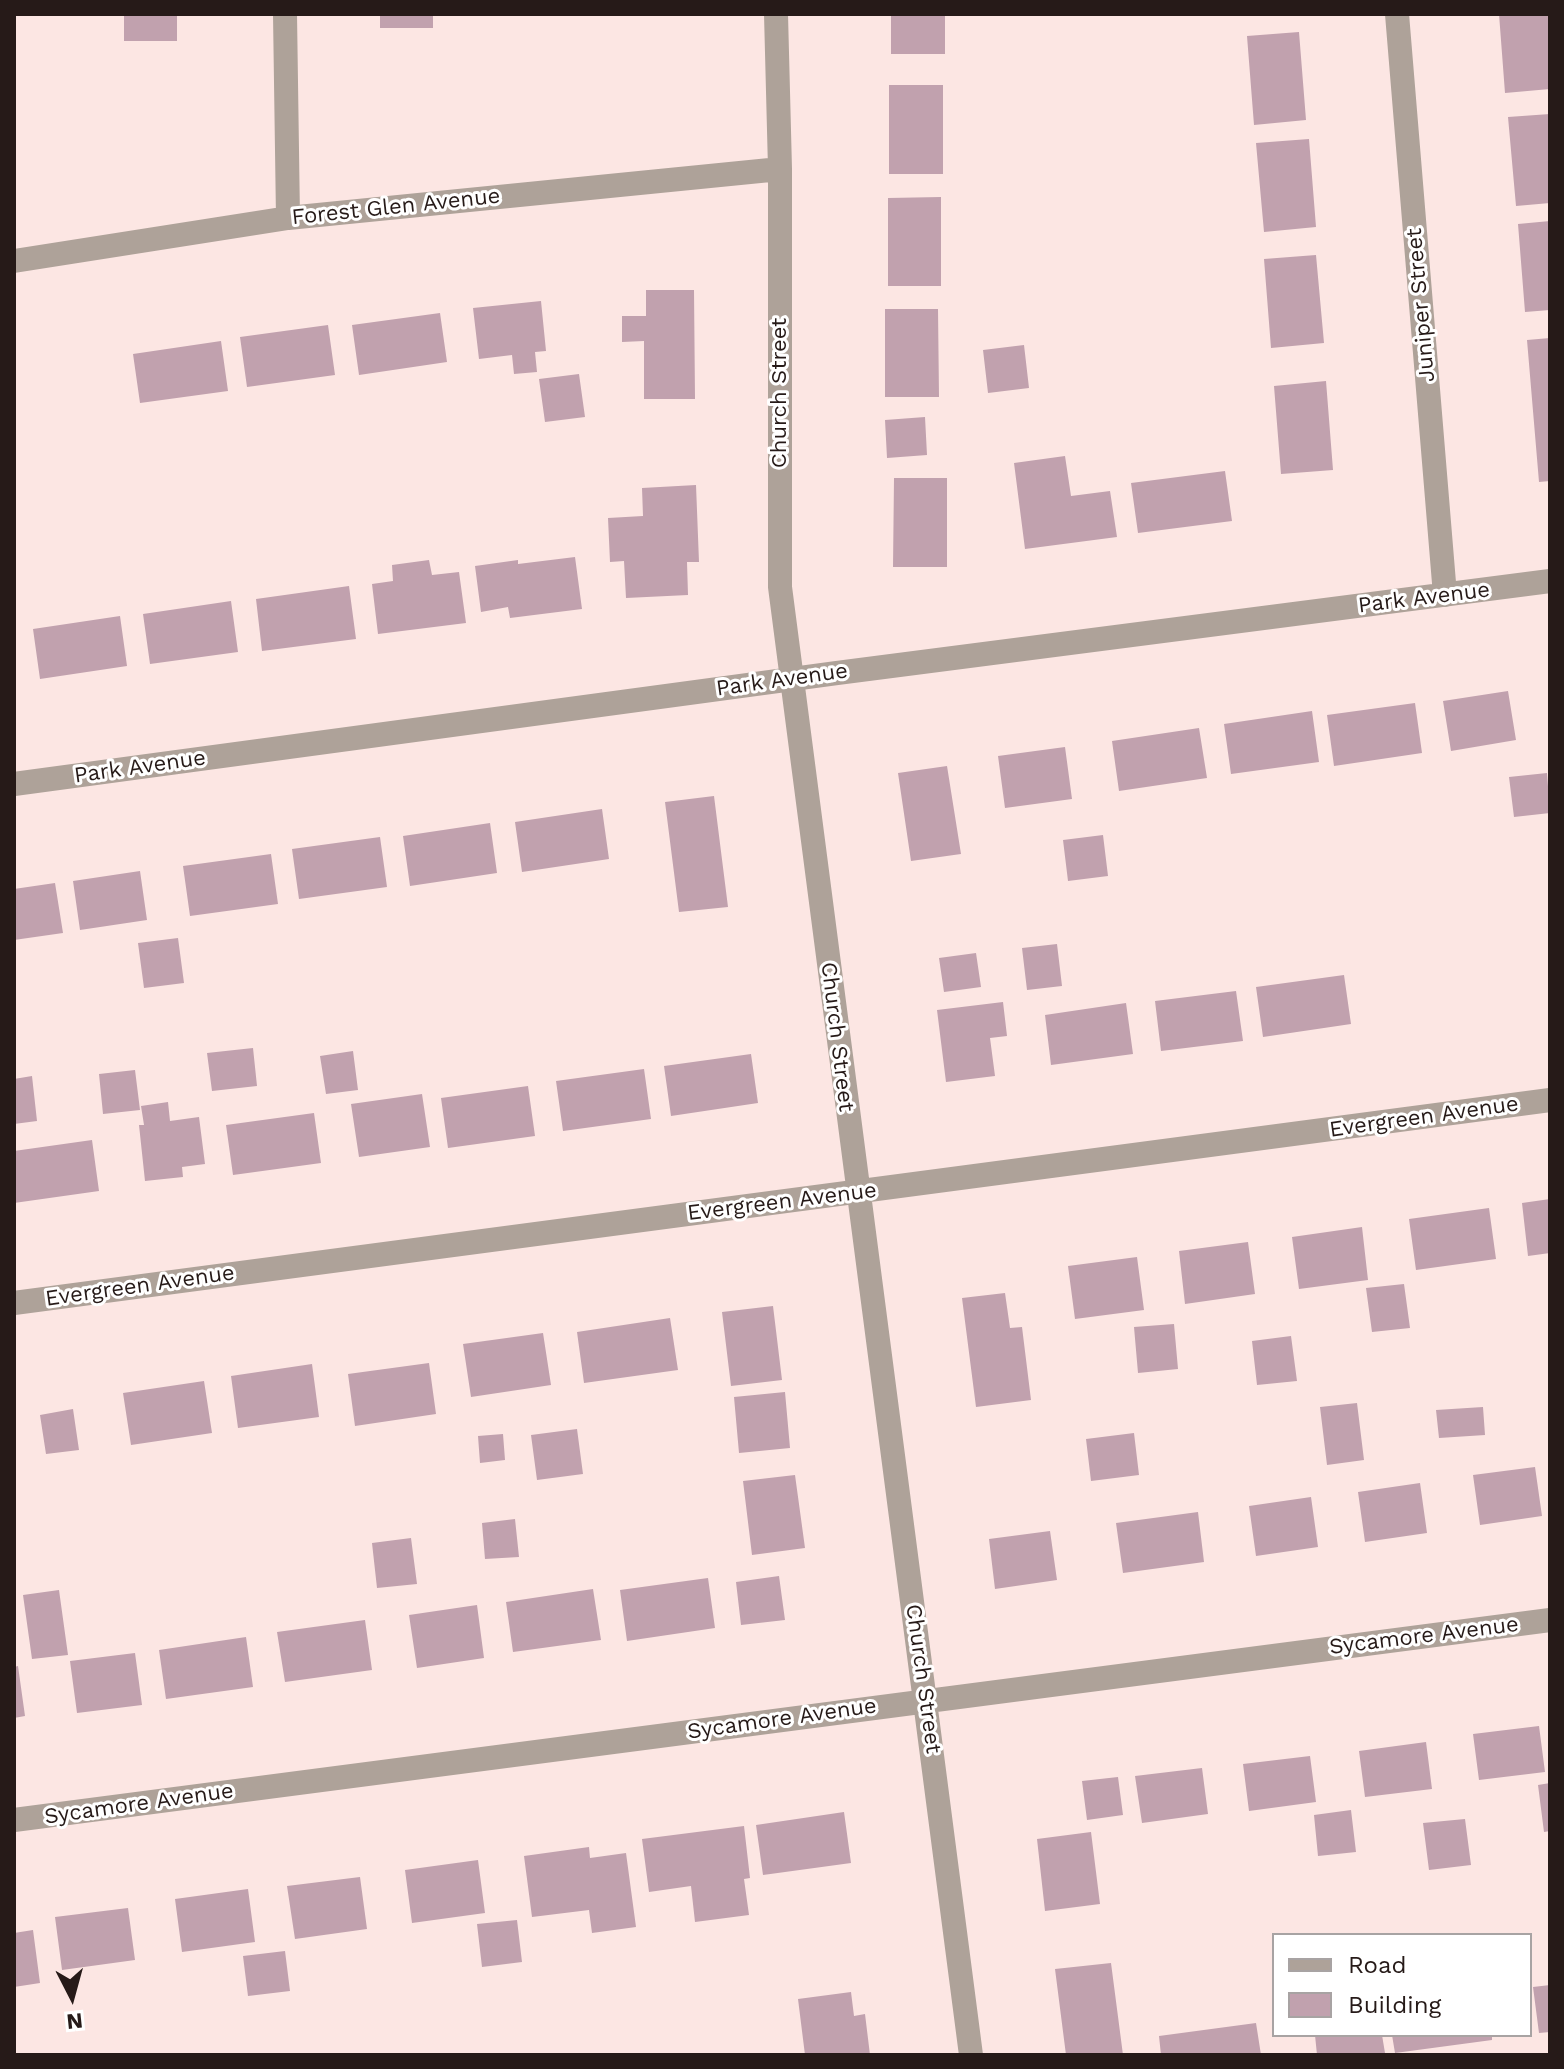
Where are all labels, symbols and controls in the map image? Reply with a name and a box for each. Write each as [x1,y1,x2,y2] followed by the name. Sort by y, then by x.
[291,183,501,231] street label: Forest Glen Avenue
[1401,227,1441,383] street label: Juniper Street
[767,318,793,468] street label: Church Street
[1357,577,1491,619] street label: Park Avenue
[714,658,850,702] street label: Park Avenue
[72,745,208,789] street label: Park Avenue
[815,961,859,1113] street label: Church Street
[1328,1091,1520,1143] street label: Evergreen Avenue
[686,1177,878,1227] street label: Evergreen Avenue
[44,1260,236,1312] street label: Evergreen Avenue
[899,1603,947,1755] street label: Church Street
[1328,1611,1520,1661] street label: Sycamore Avenue
[686,1693,878,1745] street label: Sycamore Avenue
[43,1778,235,1830] street label: Sycamore Avenue
[1272,1933,1532,2037] legend
[1348,1951,1407,1979] text: Road
[32,1957,112,2037] north arrow
[1348,1991,1441,2019] text: Building
[65,2008,84,2035] text: N

